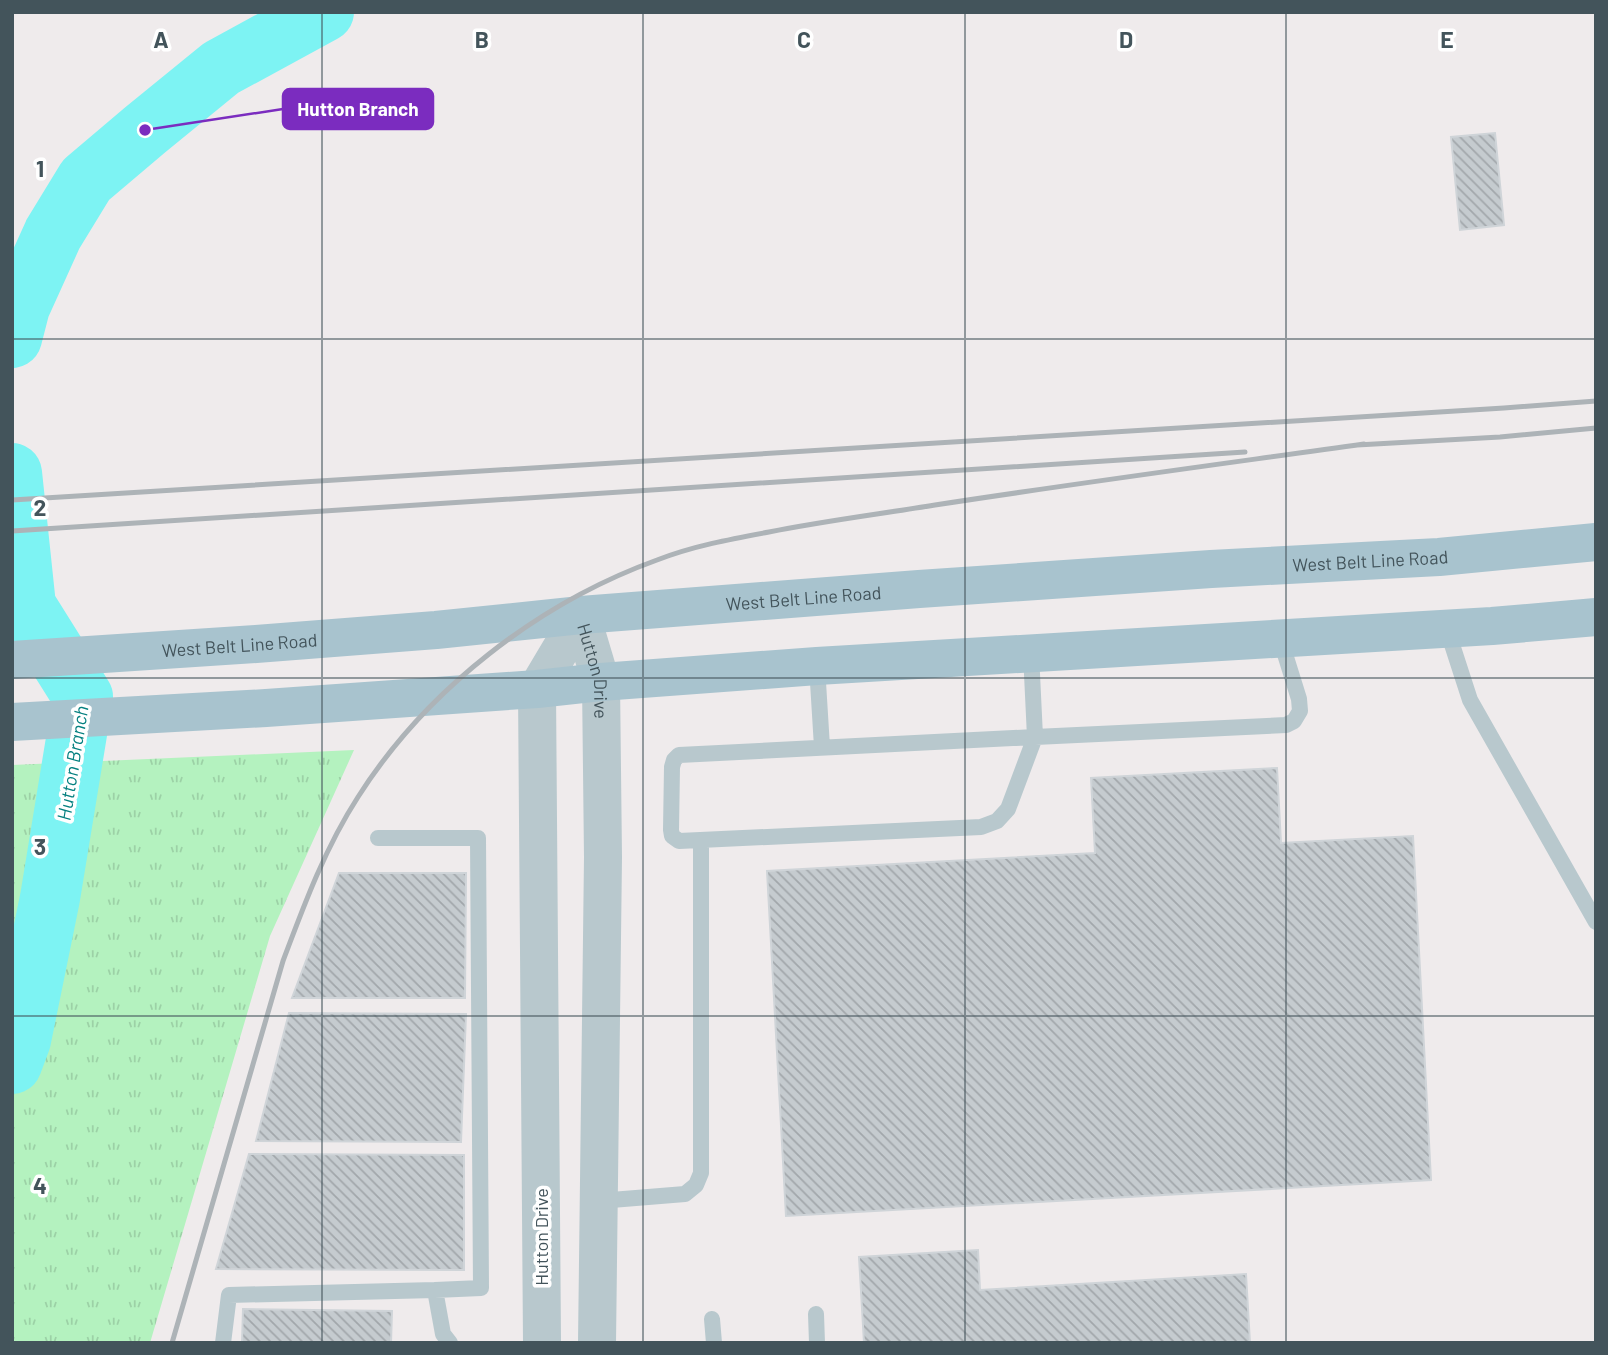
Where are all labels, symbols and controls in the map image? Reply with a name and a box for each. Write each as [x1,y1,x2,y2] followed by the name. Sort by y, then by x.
[153,25,169,53] text: A
[475,25,489,53] text: B
[797,25,811,53] text: C
[1119,25,1133,53] text: D
[1440,25,1454,53] text: E
[283,89,433,129] callout: Hutton Branch
[297,97,419,120] text: Hutton Branch
[36,154,44,182] text: 1
[34,493,46,521] text: 2
[1292,545,1449,576] street label: West Belt Line Road
[725,581,882,615] street label: West Belt Line Road
[573,621,612,719] street label: Hutton Drive
[161,628,318,661] street label: West Belt Line Road
[52,704,92,822] water label: Hutton Branch
[34,832,46,860] text: 3
[33,1171,47,1199] text: 4
[530,1188,552,1286] street label: Hutton Drive

